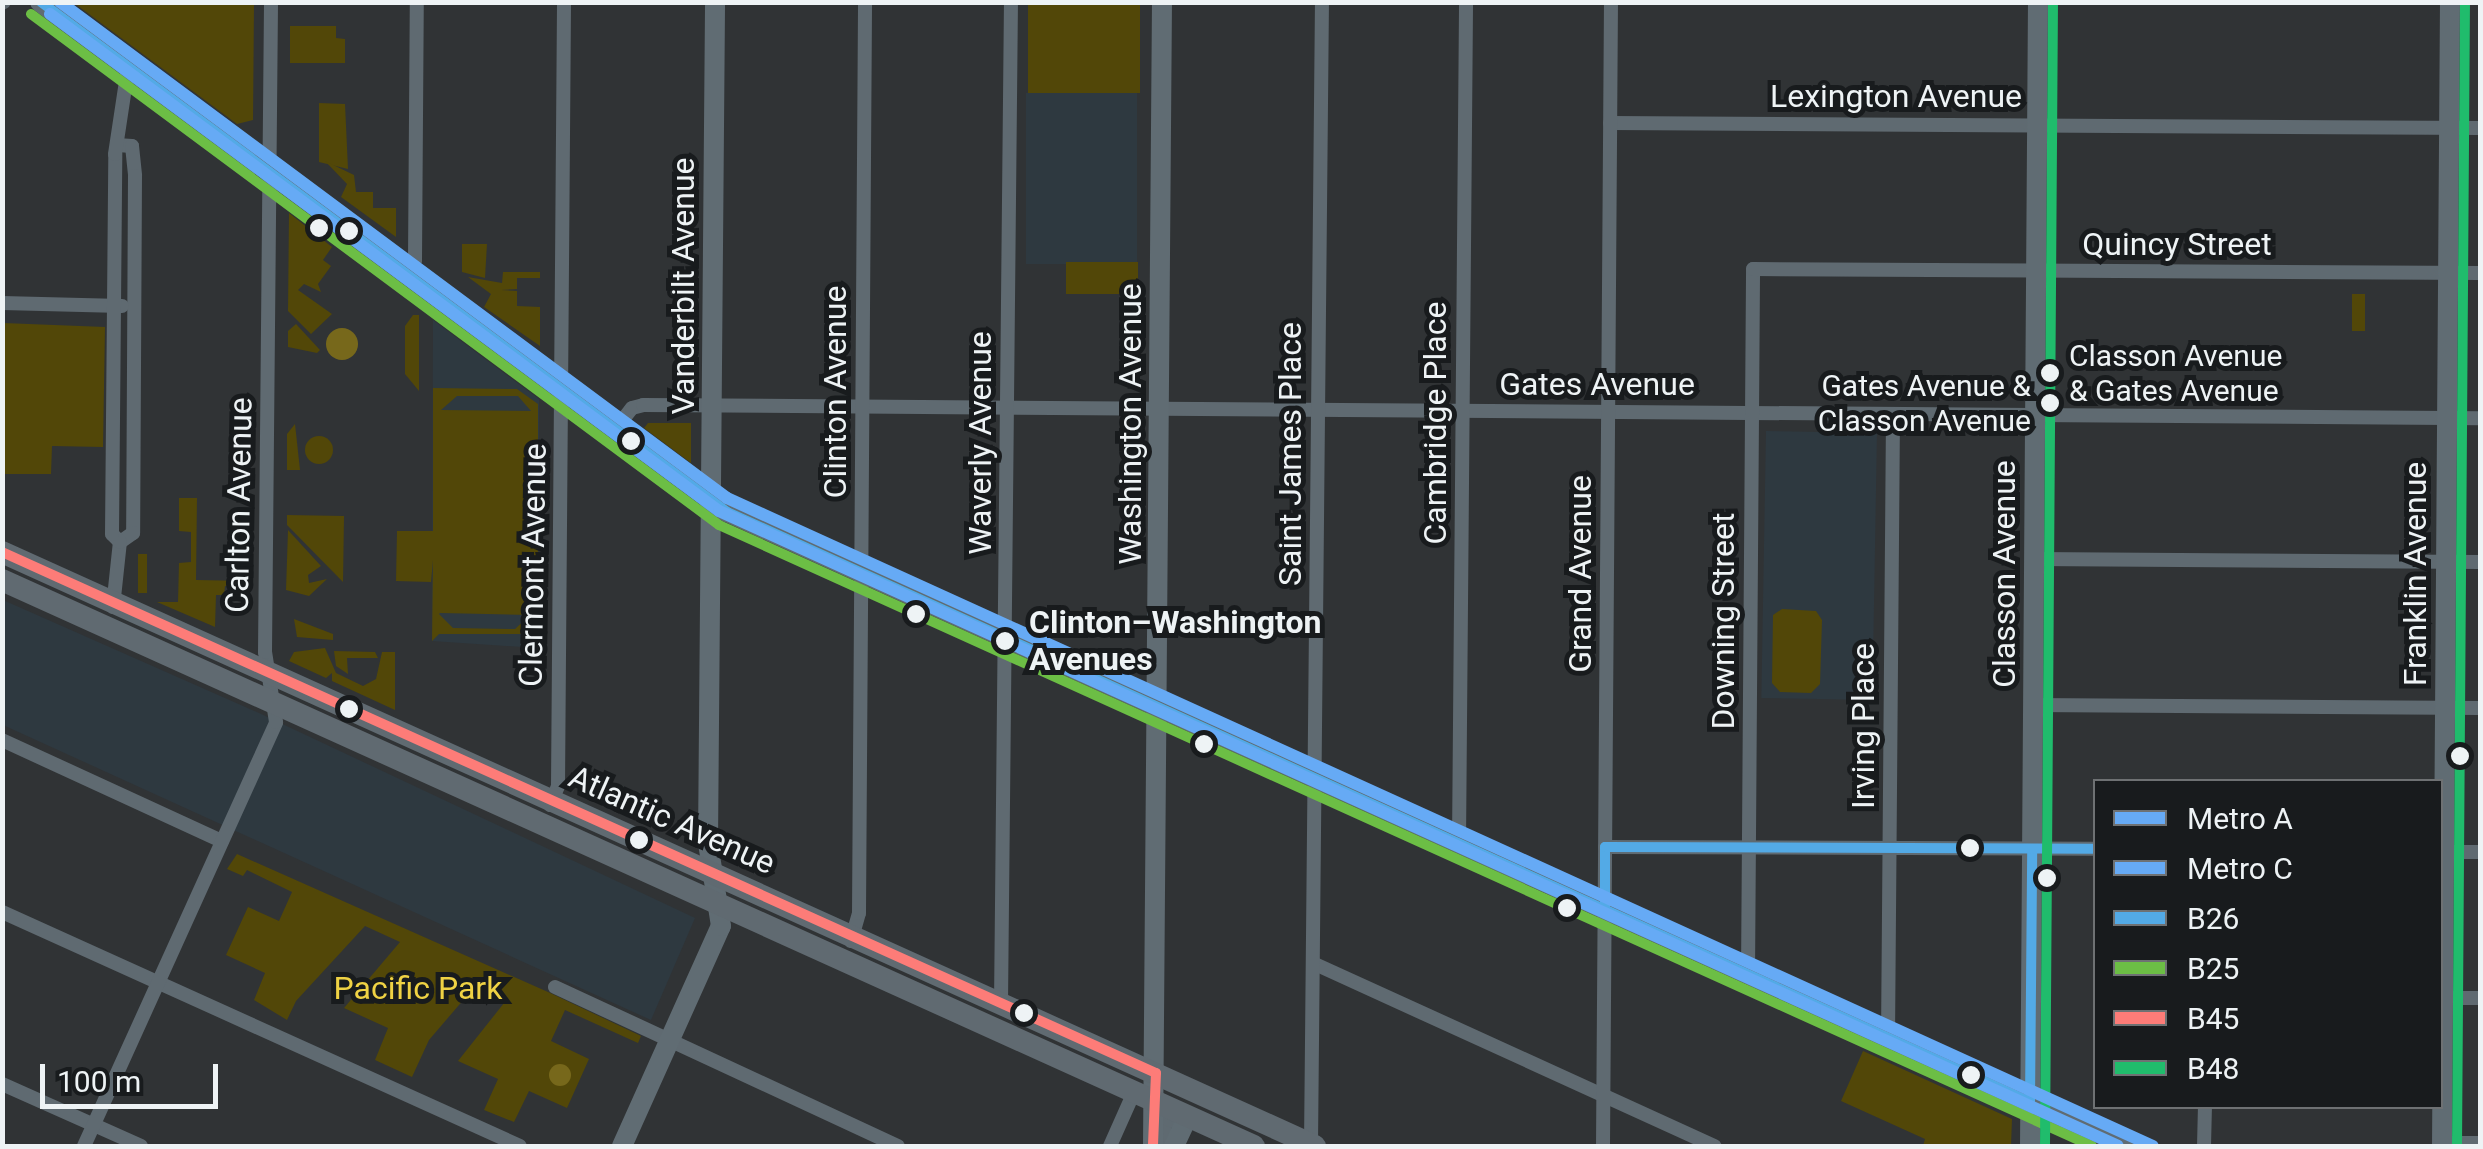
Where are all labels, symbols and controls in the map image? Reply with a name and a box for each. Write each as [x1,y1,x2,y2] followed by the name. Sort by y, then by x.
[1770,77,2022,115] street label: Lexington Avenue
[664,157,702,415] street label: Vanderbilt Avenue
[309,218,329,238] unlabelled marker
[339,221,359,241] unlabelled marker
[2082,225,2272,263] street label: Quincy Street
[1111,283,1149,565] street label: Washington Avenue
[816,286,854,498] street label: Clinton Avenue
[1416,302,1454,544] street label: Cambridge Place
[1271,322,1309,586] street label: Saint James Place
[961,331,999,555] street label: Waverly Avenue
[2069,338,2282,408] place label: Classon Avenue & Gates Avenue
[2040,363,2060,383] marker: Classon Avenue & Gates Avenue
[1499,365,1695,403] street label: Gates Avenue
[1818,368,2031,438] place label: Gates Avenue & Classon Avenue
[2040,393,2060,413] marker: Gates Avenue & Classon Avenue
[218,397,260,613] street label: Carlton Avenue
[621,431,641,451] unlabelled marker
[512,443,554,687] street label: Clermont Avenue
[1985,460,2023,688] street label: Classon Avenue
[2396,462,2434,686] street label: Franklin Avenue
[1561,475,1599,673] street label: Grand Avenue
[1704,513,1742,729] street label: Downing Street
[906,604,926,624] unlabelled marker
[1029,604,1321,679] place label: Clinton–Washington Avenues
[990,626,1020,656] marker: Clinton–Washington Avenues
[1844,643,1882,809] street label: Irving Place
[339,699,359,719] unlabelled marker
[1194,734,1214,754] unlabelled marker
[2450,746,2470,766] unlabelled marker
[563,757,781,883] street label: Atlantic Avenue
[2093,779,2443,1109] legend
[2187,801,2293,836] text: Metro A
[629,830,649,850] unlabelled marker
[1960,838,1980,858] unlabelled marker
[2187,851,2293,886] text: Metro C
[2037,868,2057,888] unlabelled marker
[1557,898,1577,918] unlabelled marker
[2187,901,2239,936] text: B26
[2187,951,2239,986] text: B25
[334,969,502,1007] park label: Pacific Park
[2187,1001,2239,1036] text: B45
[1014,1003,1034,1023] unlabelled marker
[45,1044,222,1106] scale bar
[2187,1051,2239,1086] text: B48
[57,1064,141,1099] text: 100 m
[1961,1065,1981,1085] unlabelled marker

